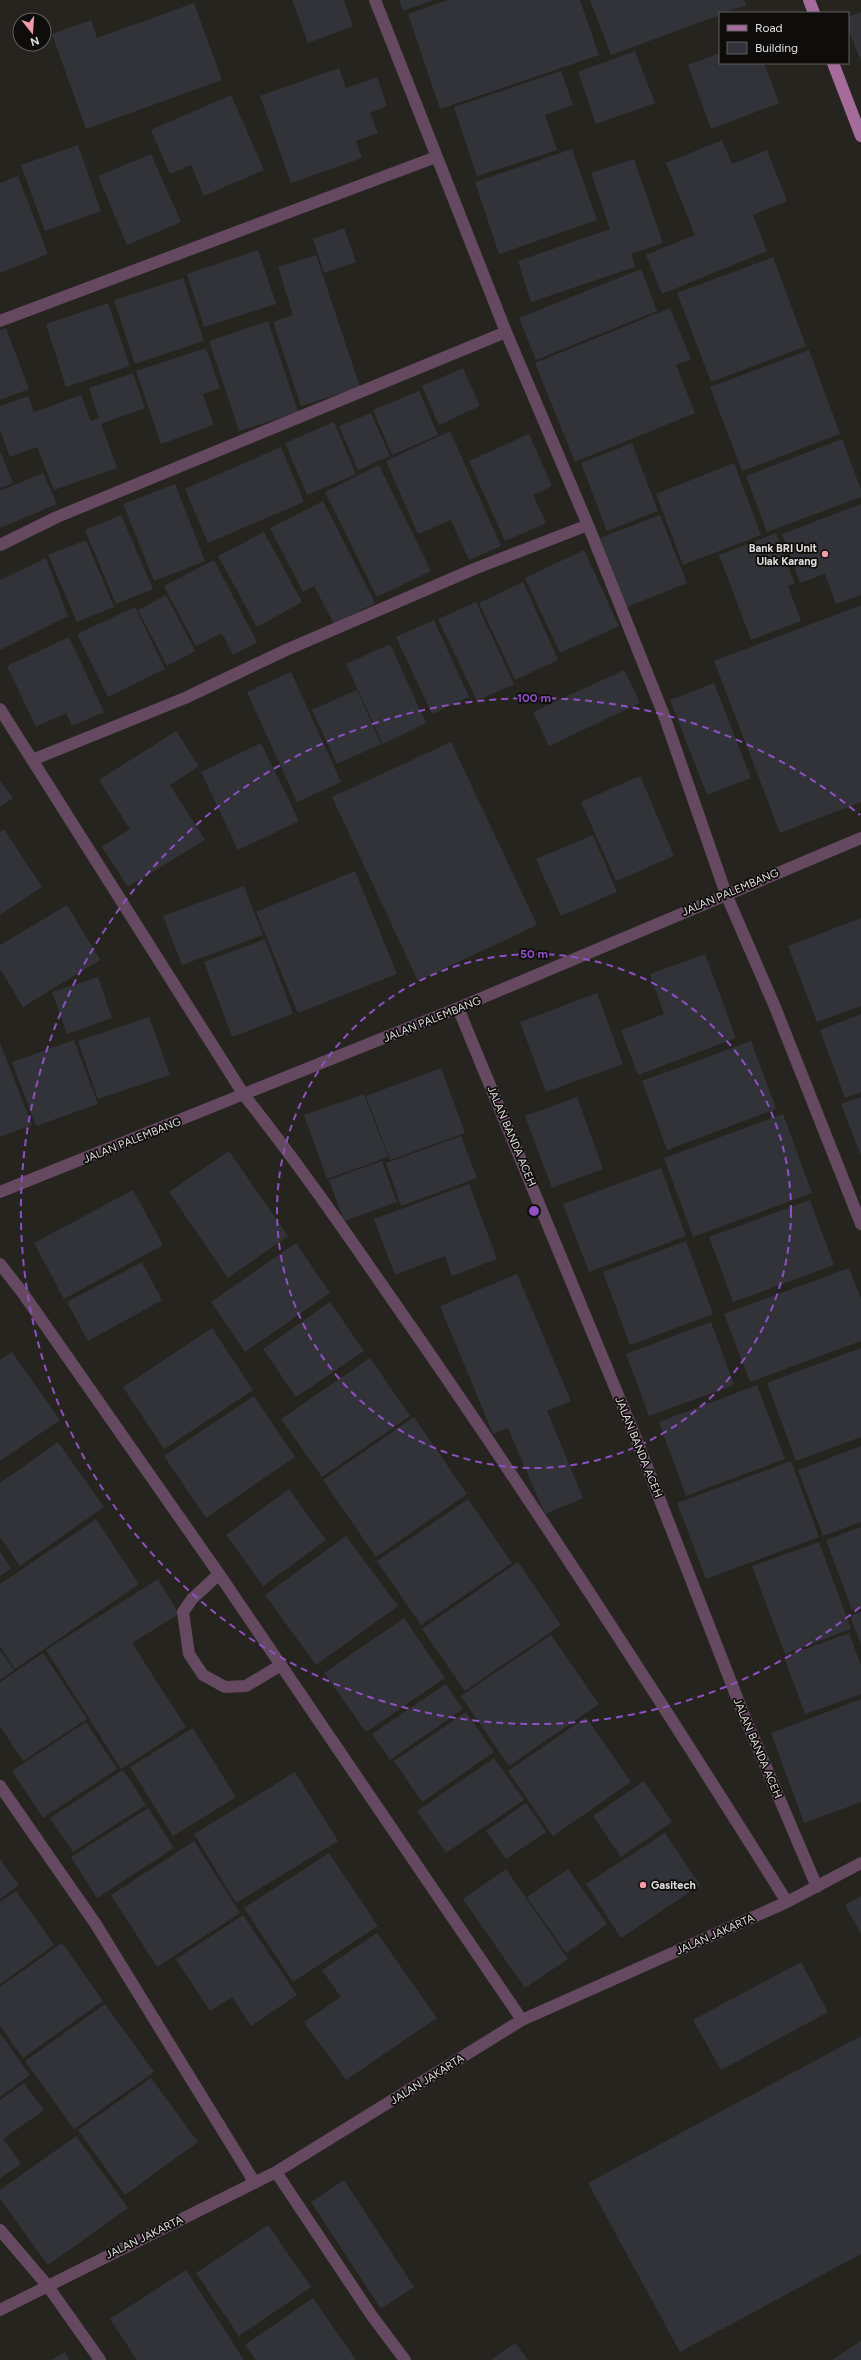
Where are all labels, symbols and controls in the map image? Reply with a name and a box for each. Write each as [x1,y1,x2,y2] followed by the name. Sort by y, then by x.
[12,12,52,52] north arrow
[719,12,849,64] legend
[755,21,783,35] text: Road
[29,34,41,49] text: N
[755,41,798,55] text: Building
[749,542,818,568] place label: Bank BRI Unit Ulak Karang
[820,549,830,559] marker: Bank BRI Unit Ulak Karang
[517,691,551,705] text: 100 m
[680,866,781,919] street label: JALAN PALEMBANG
[520,947,548,961] text: 50 m
[382,994,483,1045] street label: JALAN PALEMBANG
[484,1084,539,1188] street label: JALAN BANDA ACEH
[82,1115,183,1166] street label: JALAN PALEMBANG
[527,1204,541,1218] centre of rings
[612,1395,665,1500] street label: JALAN BANDA ACEH
[730,1696,785,1800] street label: JALAN BANDA ACEH
[651,1879,696,1892] place label: Gasitech
[638,1880,648,1890] marker: Gasitech
[674,1911,757,1958] street label: JALAN JAKARTA
[388,2051,467,2107] street label: JALAN JAKARTA
[103,2213,185,2262] street label: JALAN JAKARTA

